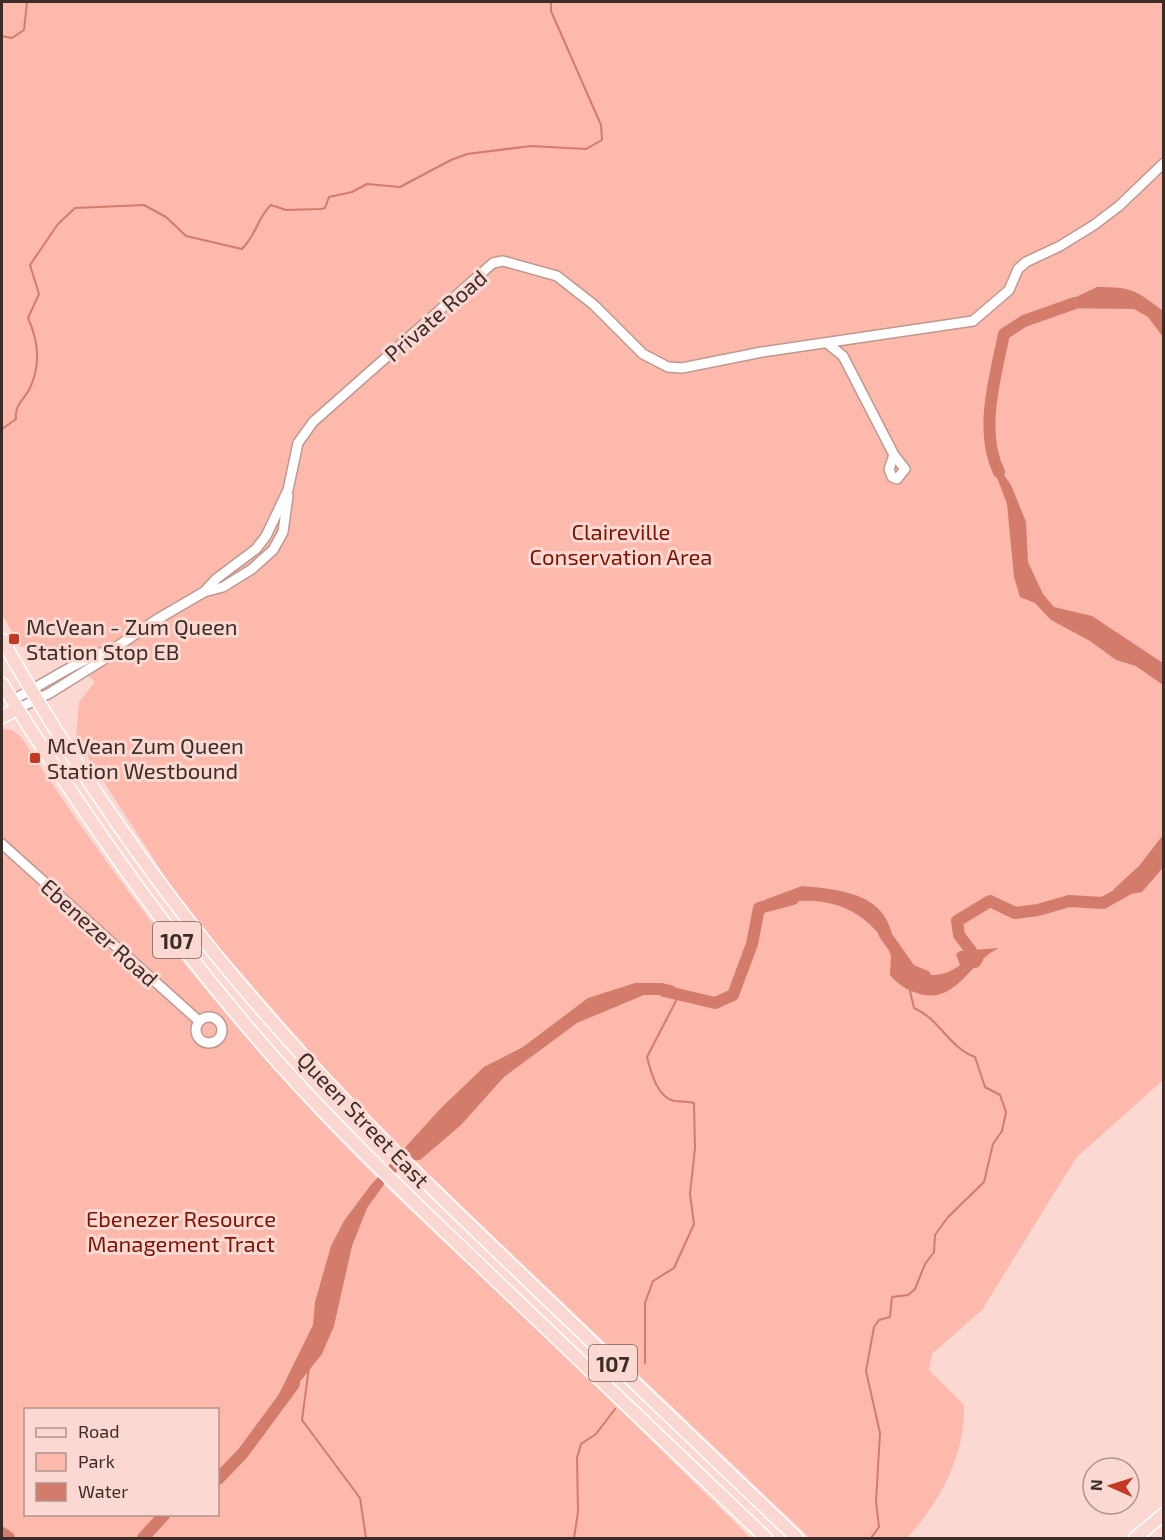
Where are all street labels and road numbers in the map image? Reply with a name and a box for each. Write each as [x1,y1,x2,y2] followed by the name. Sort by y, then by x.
[379,264,491,366] street label: Private Road
[36,873,164,991] street label: Ebenezer Road
[153,922,201,958] road number: 107
[292,1046,435,1193] street label: Queen Street East
[589,1345,637,1381] road number: 107

